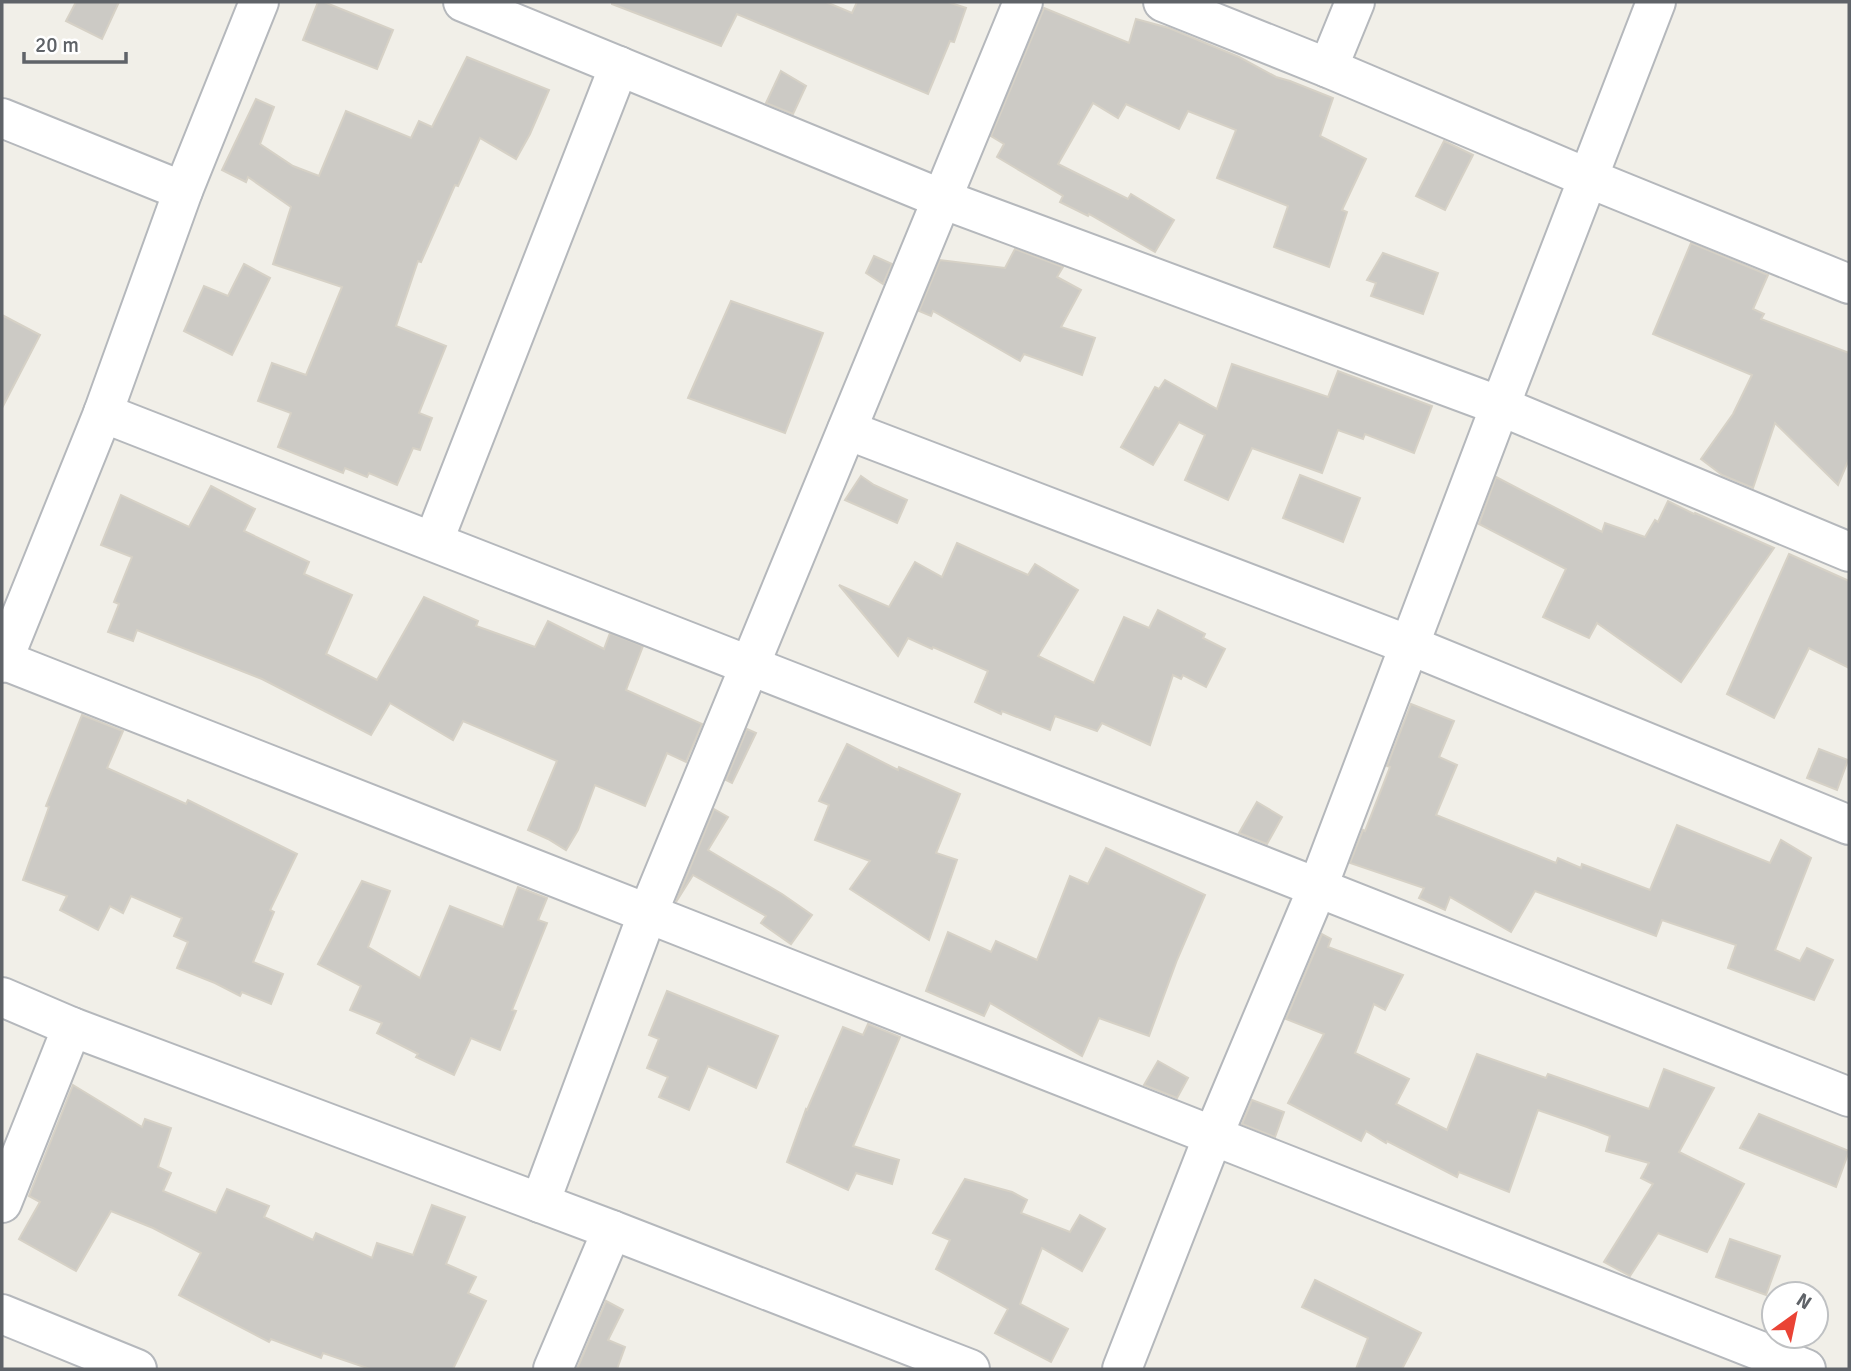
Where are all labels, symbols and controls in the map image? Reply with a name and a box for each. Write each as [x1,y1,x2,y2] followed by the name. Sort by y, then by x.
[24,21,126,65] scale bar
[35,32,79,58] text: 20 m
[1760,1280,1830,1350] north arrow
[1792,1288,1816,1315] text: N

